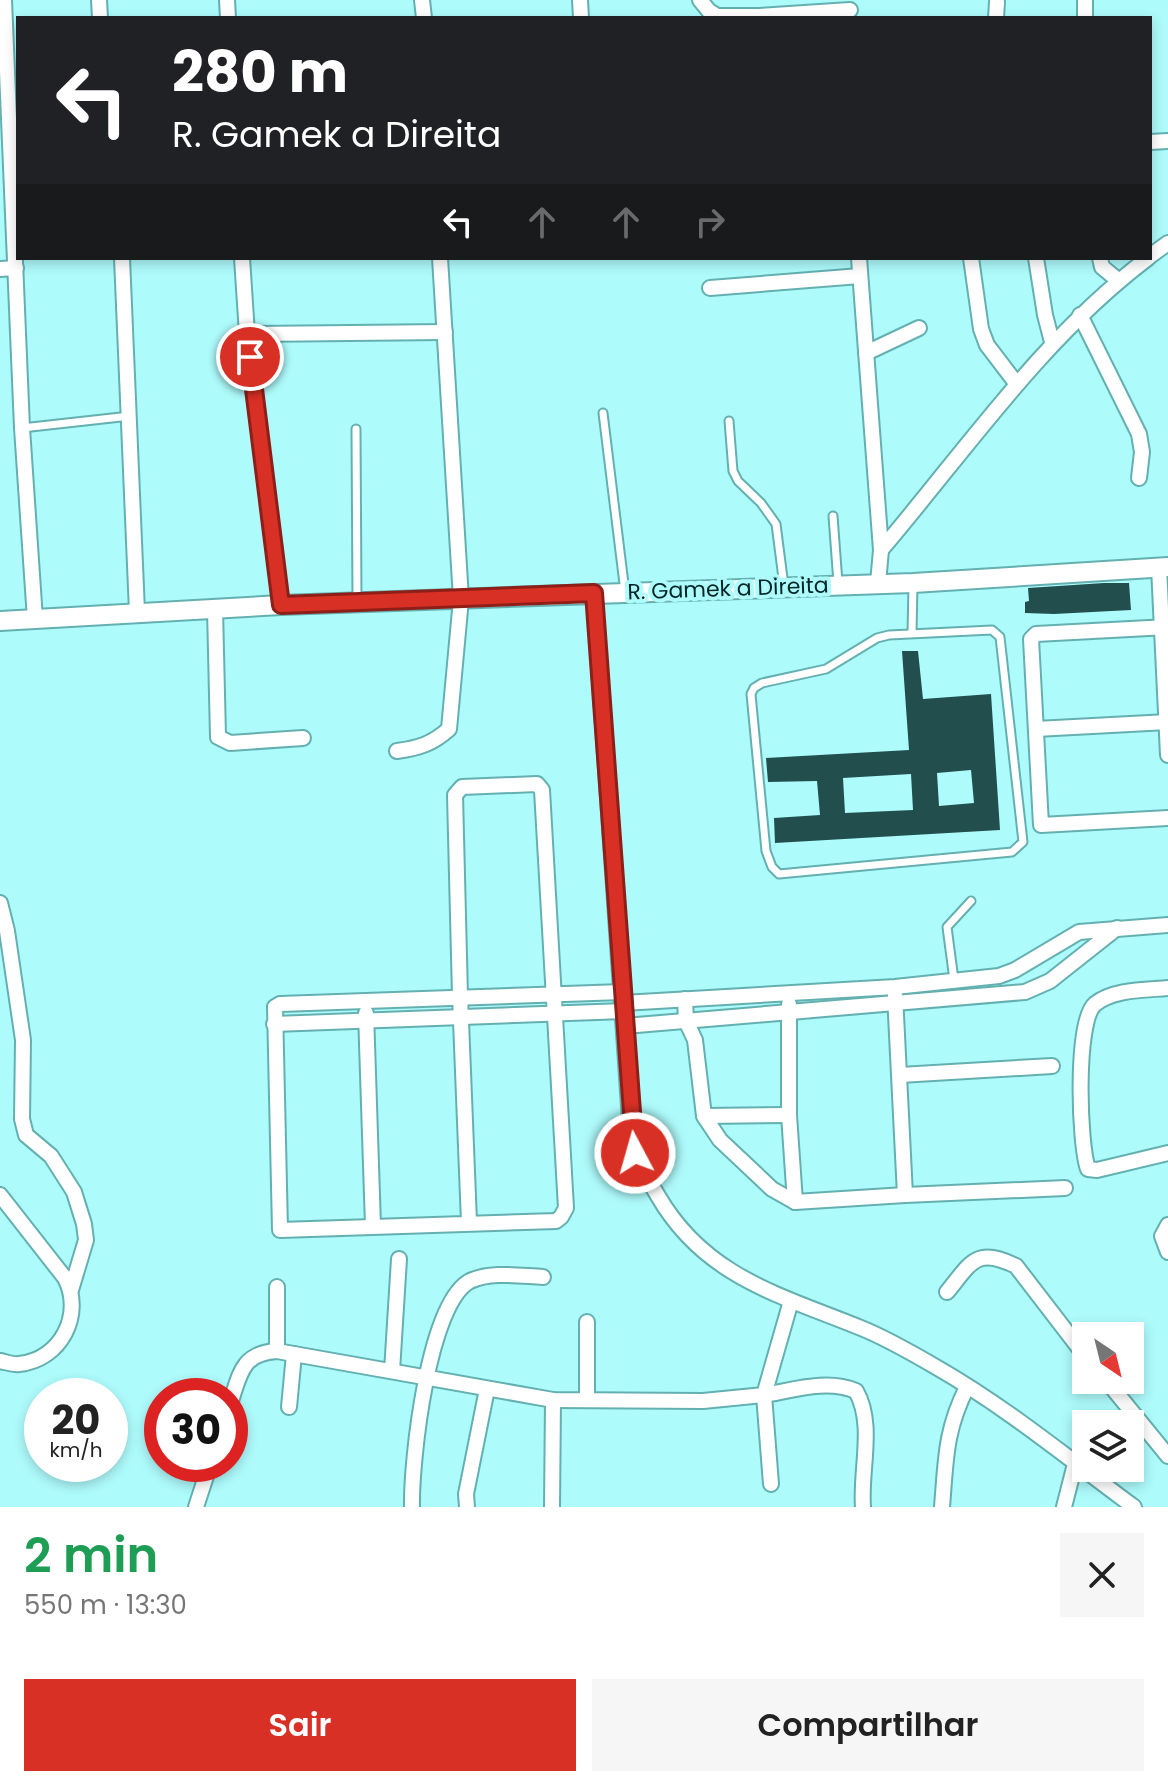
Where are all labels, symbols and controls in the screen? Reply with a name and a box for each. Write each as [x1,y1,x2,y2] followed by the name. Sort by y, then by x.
[172,33,348,112] text: 280 m
[40,48,144,152] icon: left
[172,109,501,160] text: R. Gamek a Direita
[436,200,480,244] icon: left
[520,200,564,244] icon: ahead
[604,200,648,244] icon: ahead
[688,200,732,244] icon: right
[216,323,284,391] pin
[228,335,272,379] icon: arrive
[627,569,829,608] street label: R. Gamek a Direita
[593,1111,677,1195] position arrow
[1072,1322,1144,1394] north arrow
[1072,1322,1144,1482] map controls
[144,1378,248,1482] speed limit sign: 30
[52,1392,100,1448] text: 20
[1072,1410,1144,1482] button: layers
[49,1436,103,1464] text: km/h
[24,1522,158,1589] text: 2 min
[1060,1533,1144,1617] button: close
[24,1587,187,1623] text: 550 m · 13:30
[24,1679,576,1771] button: Sair
[592,1679,1144,1771] button: Compartilhar

